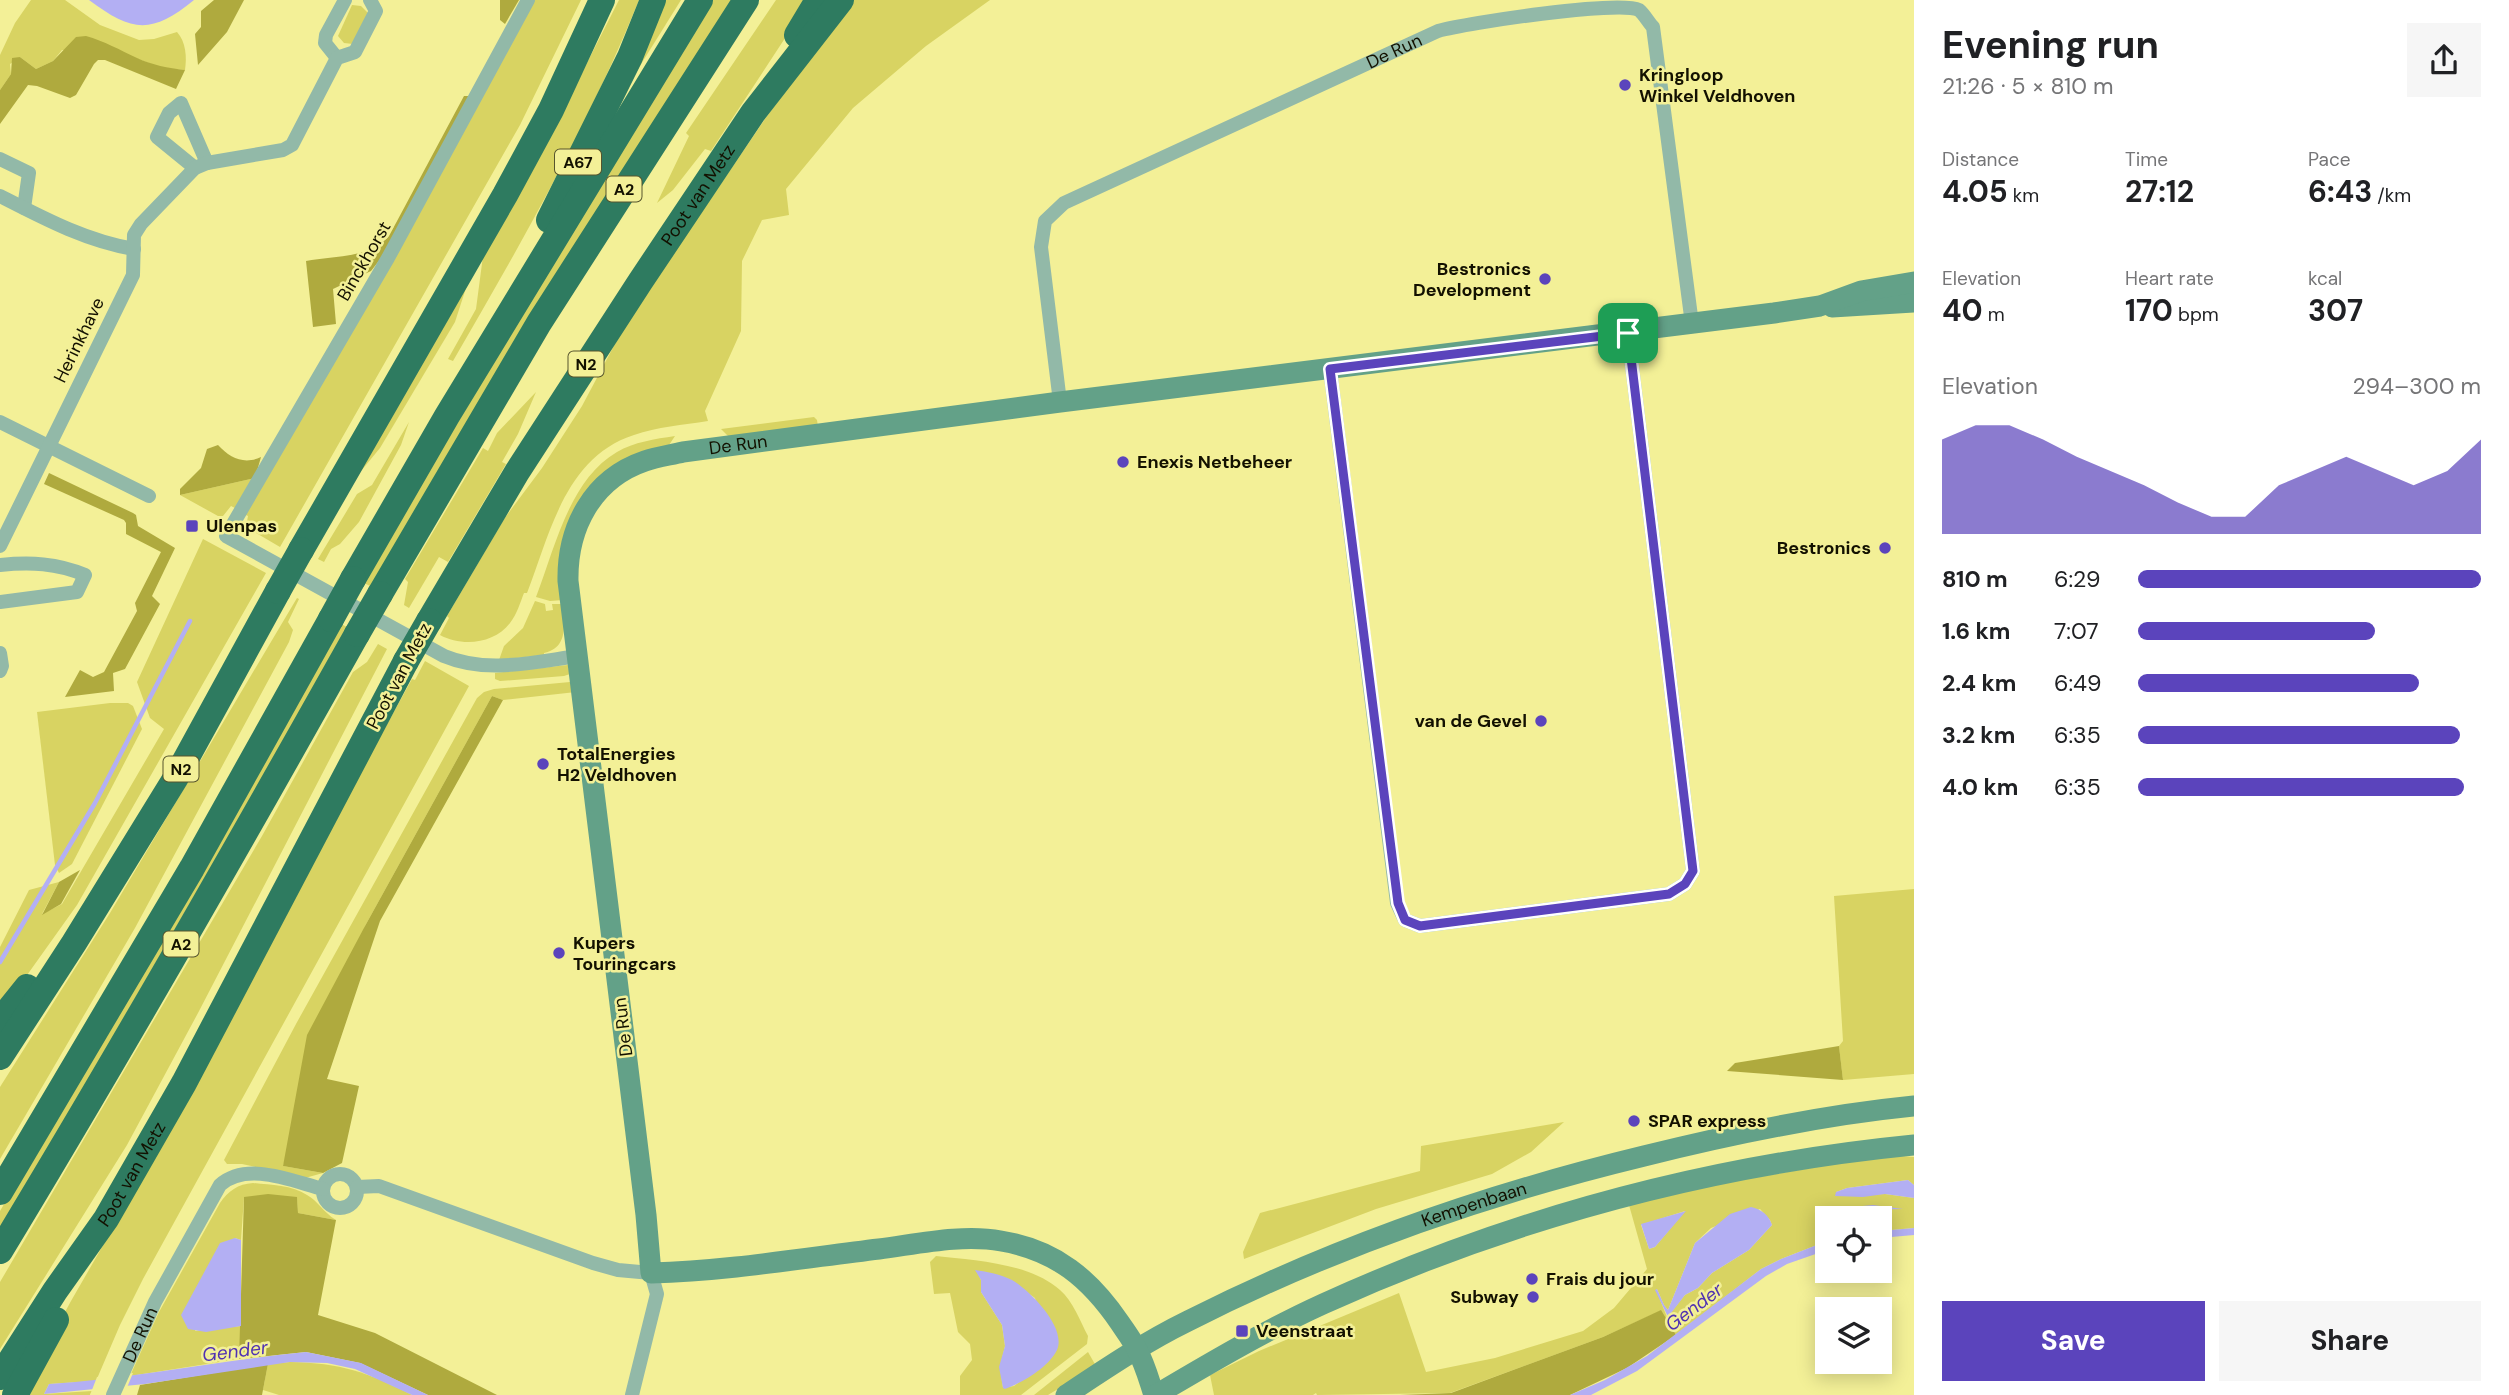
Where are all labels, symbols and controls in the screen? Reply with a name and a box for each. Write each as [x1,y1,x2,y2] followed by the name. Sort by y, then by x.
[1942,20,2159,70] text: Evening run
[2407,23,2481,97] button: share
[1362,28,1426,74] street label: De Run
[1639,63,1795,108] place label: Kringloop Winkel Veldhoven
[1942,71,2114,101] text: 21:26 · 5 × 810 m
[1617,77,1633,93] marker: Kringloop Winkel Veldhoven
[656,140,741,250] street label: Poot van Metz
[1942,147,2019,172] text: Distance
[2125,147,2168,172] text: Time
[2308,147,2351,172] text: Pace
[555,150,601,174] road number: A67
[1942,172,2008,211] text: 4.05
[2125,172,2194,211] text: 27:12
[2308,172,2372,211] text: 6:43
[606,176,642,202] road number: A2
[2008,183,2039,208] text: km
[2372,183,2411,208] text: /km
[332,217,396,305] street label: Binckhorst
[1413,257,1531,302] place label: Bestronics Development
[1942,266,2021,291] text: Elevation
[2125,266,2214,291] text: Heart rate
[2308,266,2342,291] text: kcal
[1537,271,1553,287] marker: Bestronics Development
[1942,291,1983,330] text: 40
[2125,291,2173,330] text: 170
[2308,291,2363,330] text: 307
[48,293,110,387] street label: Herinkhave
[1983,302,2005,327] text: m
[2173,302,2219,327] text: bpm
[1598,303,1658,363] pin
[1609,314,1647,352] icon: arrive
[568,352,604,376] road number: N2
[1942,371,2038,401] text: Elevation
[2353,371,2481,401] text: 294–300 m
[707,429,769,460] street label: De Run
[1137,450,1292,474] place label: Enexis Netbeheer
[1115,454,1131,470] marker: Enexis Netbeheer
[206,514,277,538] place label: Ulenpas
[184,518,200,534] marker: Ulenpas
[1777,536,1871,560] place label: Bestronics
[1877,540,1893,556] marker: Bestronics
[1942,564,2008,594] text: 810 m
[2054,564,2101,594] text: 6:29
[1942,616,2010,646] text: 1.6 km
[2054,616,2099,646] text: 7:07
[361,619,437,733] street label: Poot van Metz
[1942,668,2016,698] text: 2.4 km
[2054,668,2102,698] text: 6:49
[1415,709,1527,733] place label: van de Gevel
[1533,713,1549,729] marker: van de Gevel
[1942,720,2015,750] text: 3.2 km
[2054,720,2101,750] text: 6:35
[557,742,677,787] place label: TotalEnergies H2 Veldhoven
[164,756,198,782] road number: N2
[535,756,551,772] marker: TotalEnergies H2 Veldhoven
[1942,772,2018,802] text: 4.0 km
[2054,772,2101,802] text: 6:35
[573,931,676,976] place label: Kupers Touringcars
[164,932,198,956] road number: A2
[551,945,567,961] marker: Kupers Touringcars
[608,996,638,1058] street label: De Run
[1648,1109,1766,1133] place label: SPAR express
[1626,1113,1642,1129] marker: SPAR express
[92,1117,171,1232] street label: Poot van Metz
[1418,1176,1530,1233] street label: Kempenbaan
[1815,1206,1892,1374] map controls
[1815,1206,1892,1283] button: locate
[1546,1267,1654,1291] place label: Frais du jour
[1524,1271,1540,1287] marker: Frais du jour
[1660,1277,1729,1337] water label: Gender
[1450,1285,1519,1309] place label: Subway
[1525,1289,1541,1305] marker: Subway
[1815,1297,1892,1374] button: layers
[1942,1301,2205,1381] button: Save
[2219,1301,2481,1381] button: Share
[117,1303,163,1367] street label: De Run
[1256,1319,1354,1343] place label: Veenstraat
[1234,1323,1250,1339] marker: Veenstraat
[201,1334,270,1367] water label: Gender

